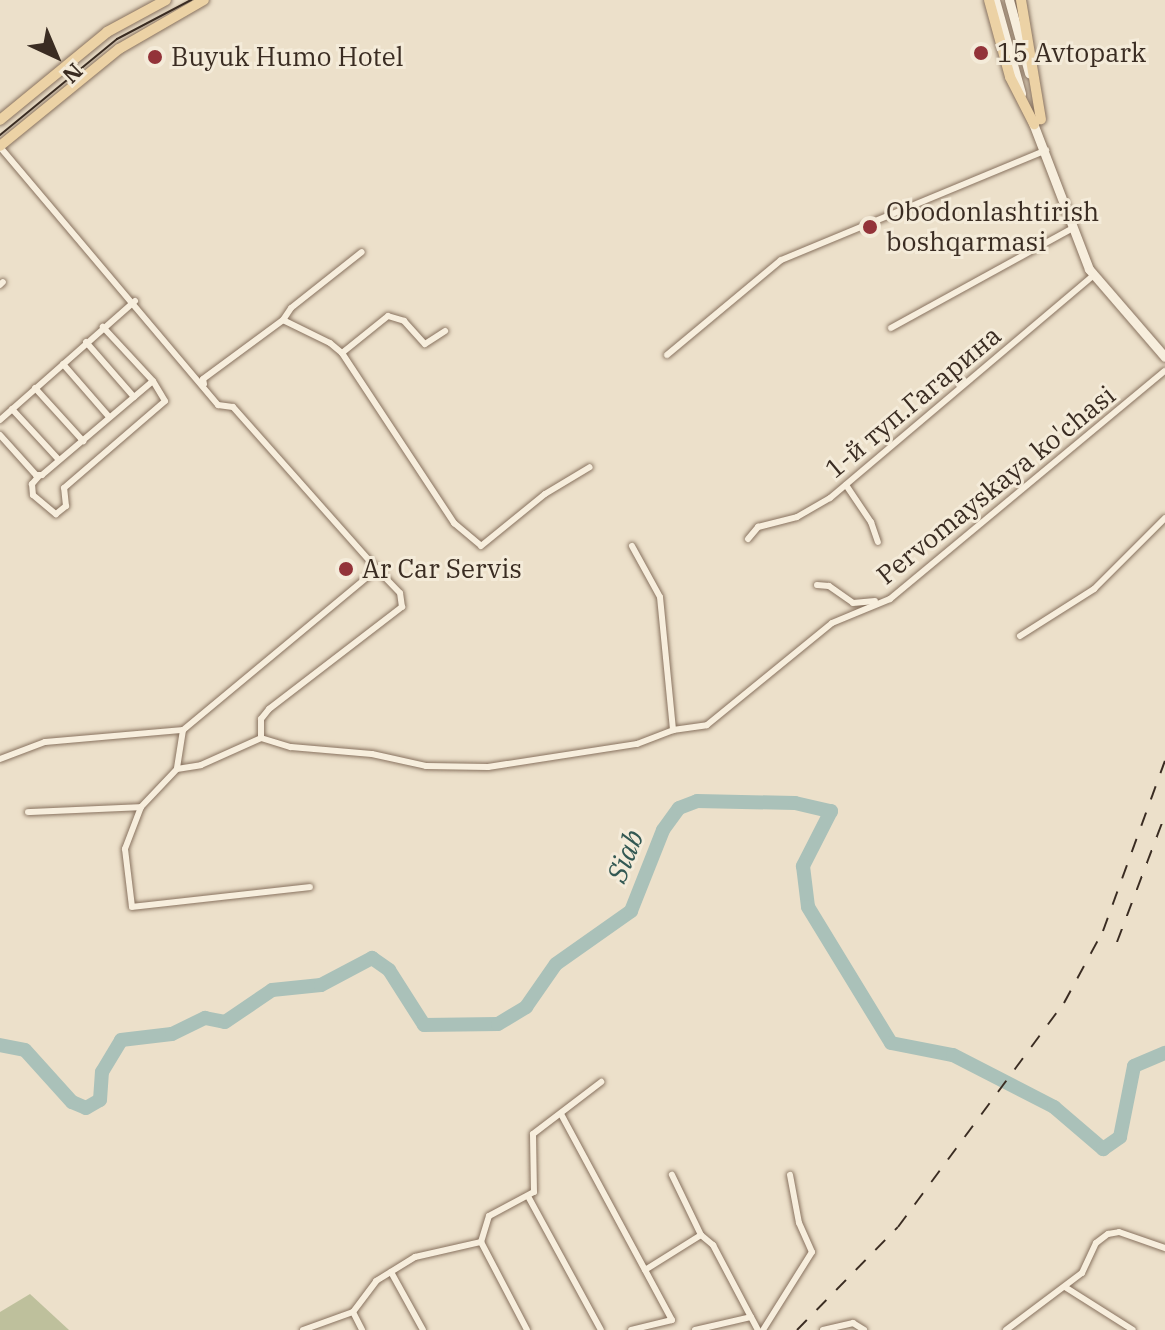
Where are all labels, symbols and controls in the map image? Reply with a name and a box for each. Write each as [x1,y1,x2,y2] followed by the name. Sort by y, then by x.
[16,16,96,96] north arrow
[997,37,1146,69] place label: 15 Avtopark
[171,41,404,73] place label: Buyuk Humo Hotel
[972,44,990,62] marker: 15 Avtopark
[146,48,164,66] marker: Buyuk Humo Hotel
[57,57,89,90] text: N
[886,196,1099,258] place label: Obodonlashtirish boshqarmasi
[861,218,879,236] marker: Obodonlashtirish boshqarmasi
[819,319,1007,485] street label: 1-й туп.Гагарина
[871,379,1121,591] street label: Pervomayskaya ko'chasi
[362,553,522,585] place label: Ar Car Servis
[337,560,355,578] marker: Ar Car Servis
[599,825,651,887] water label: Siab

